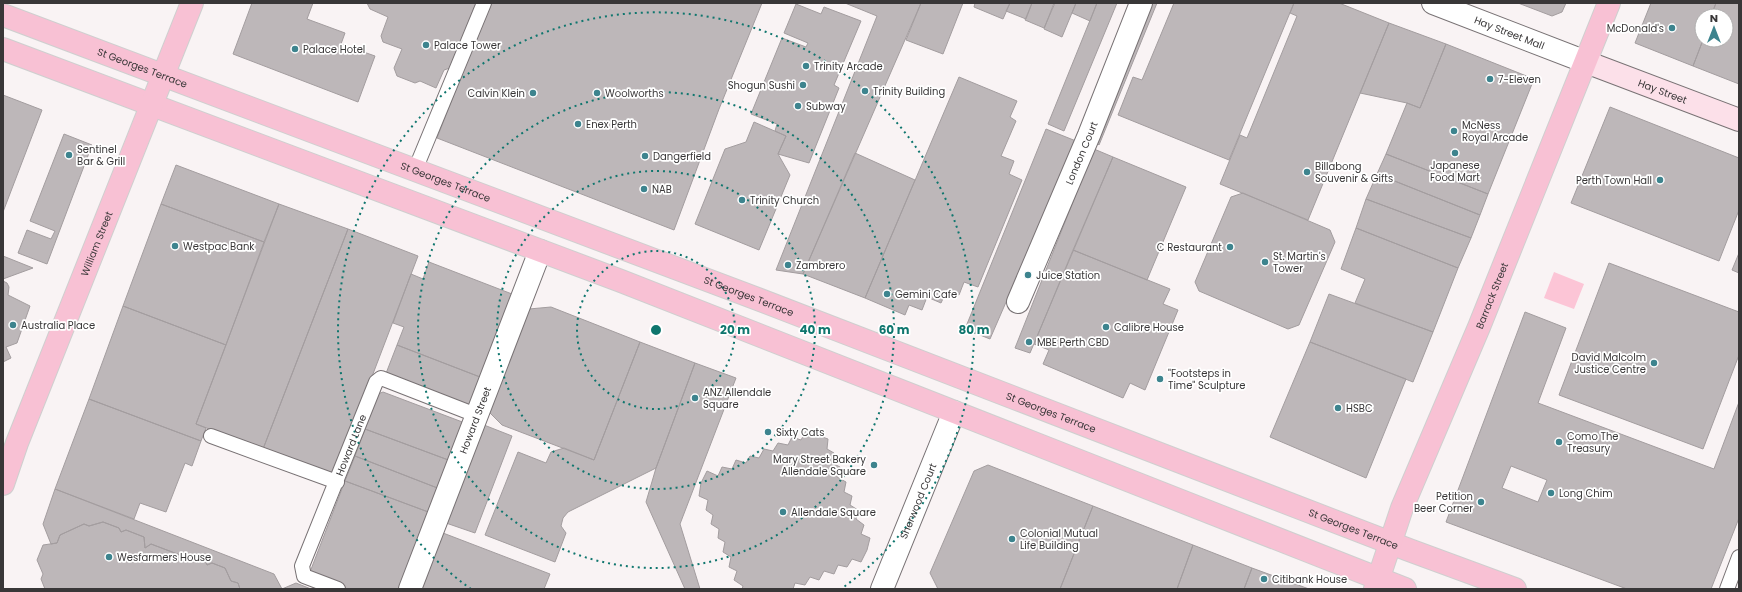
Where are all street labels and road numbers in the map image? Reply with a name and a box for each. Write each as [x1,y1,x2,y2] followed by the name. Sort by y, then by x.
[1472,13,1547,53] street label: Hay Street Mall
[95,44,190,92] street label: St Georges Terrace
[1636,75,1689,108] street label: Hay Street
[1062,119,1102,187] street label: London Court
[398,158,493,206] street label: St Georges Terrace
[77,209,117,278] street label: William Street
[1472,260,1512,331] street label: Barrack Street
[702,272,796,320] street label: St Georges Terrace
[456,384,495,456] street label: Howard Street
[1004,388,1098,437] street label: St Georges Terrace
[332,412,370,478] street label: Howard Lane
[896,461,941,541] street label: Sherwood Court
[1306,505,1401,553] street label: St Georges Terrace

